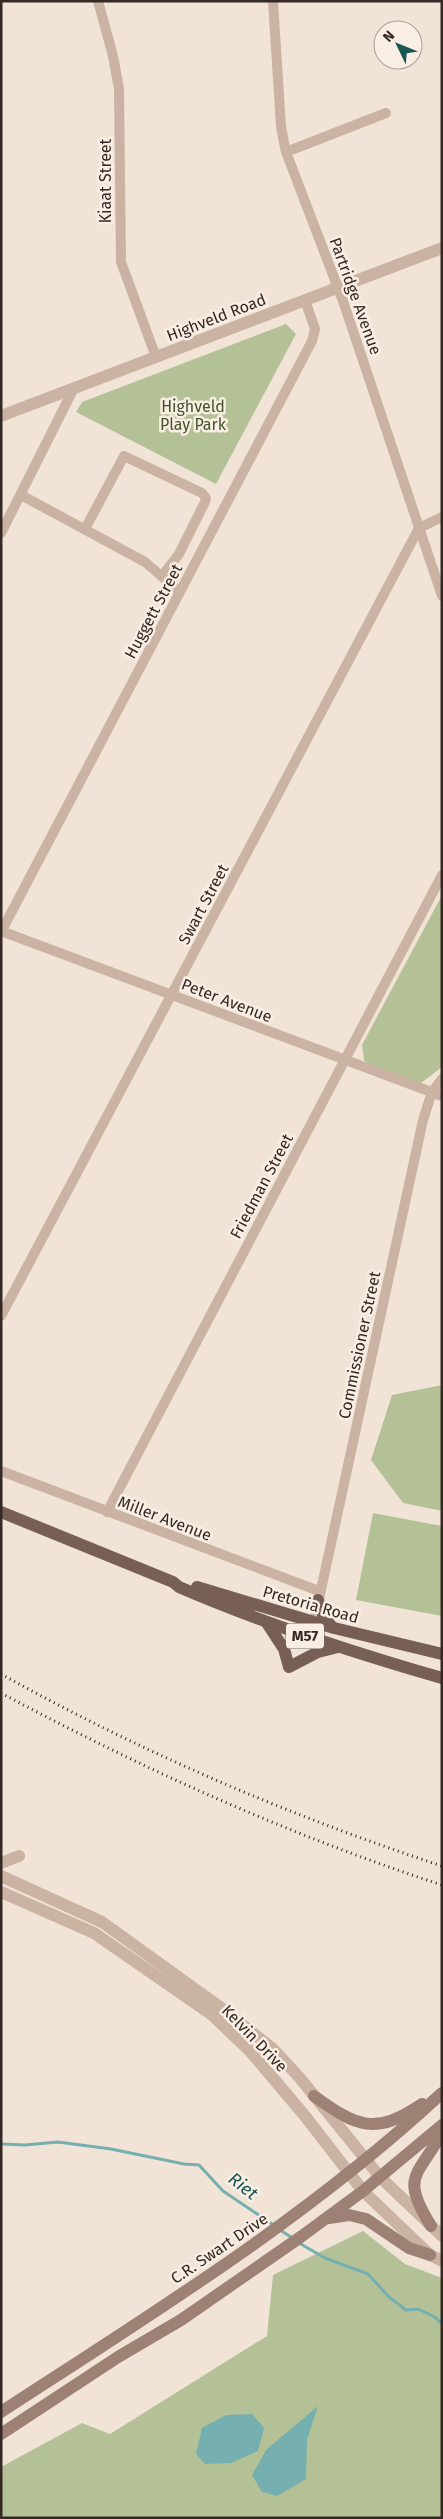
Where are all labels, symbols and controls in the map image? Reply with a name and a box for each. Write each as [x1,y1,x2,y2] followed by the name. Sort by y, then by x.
[373,20,423,70] north arrow
[379,27,398,46] text: N
[96,138,115,223] street label: Kiaat Street
[325,235,386,357] street label: Partridge Avenue
[164,290,269,345] street label: Highveld Road
[160,397,227,434] park label: Highveld Play Park
[121,560,186,662] street label: Huggett Street
[174,861,233,948] street label: Swart Street
[179,975,275,1026] street label: Peter Avenue
[226,1130,297,1242] street label: Friedman Street
[335,1269,384,1421] street label: Commissioner Street
[115,1492,214,1545] street label: Miller Avenue
[261,1582,361,1627] street label: Pretoria Road
[286,1624,324,1648] road number: M57
[218,2001,291,2076] street label: Kelvin Drive
[224,2168,263,2205] water label: Riet
[167,2209,271,2288] street label: C.R. Swart Drive

